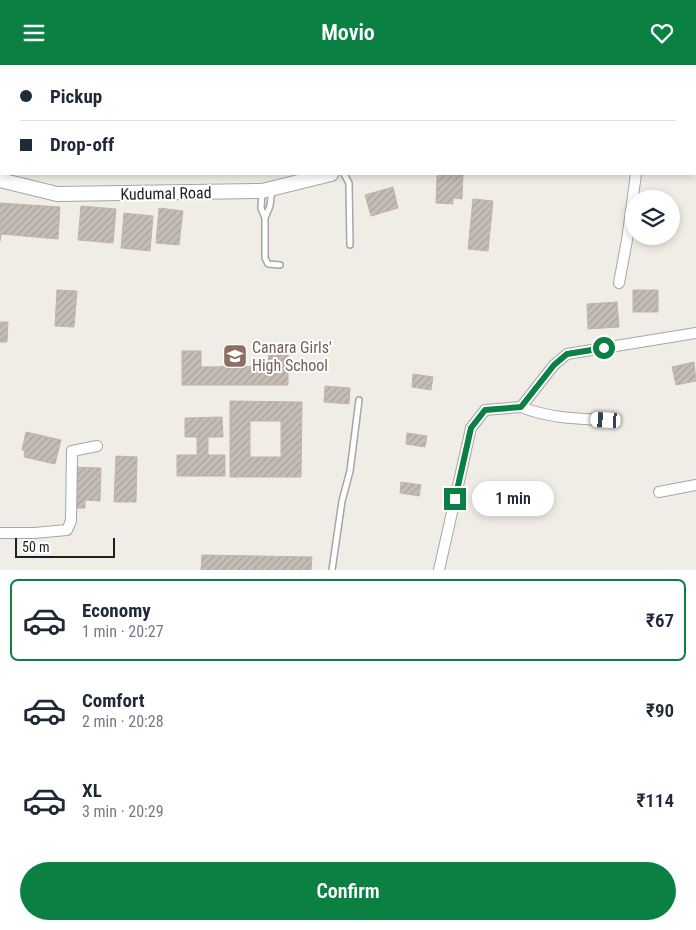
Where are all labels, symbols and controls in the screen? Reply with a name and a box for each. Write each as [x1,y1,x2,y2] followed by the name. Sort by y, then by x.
[20,19,48,47] icon: menu
[648,19,676,47] icon: heart
[321,20,375,45] text: Movio
[50,85,102,108] text: Pickup
[50,133,114,156] text: Drop-off
[120,183,212,204] street label: Kudumal Road
[625,190,680,245] map controls
[625,190,680,245] button: layers
[593,337,615,359] route start
[252,338,332,375] place label: Canara Girls' High School
[222,343,248,369] school or university icon: Canara Girls' High School
[590,412,621,428] car
[472,481,555,517] callout: 1 min
[444,488,466,510] route end
[495,489,531,508] text: 1 min
[15,535,115,558] scale bar
[22,539,50,555] text: 50 m
[22,598,67,643] icon: car
[82,599,151,622] text: Economy
[646,609,674,632] text: ₹67
[82,622,164,641] text: 1 min · 20:27
[22,688,67,733] icon: car
[82,689,145,712] text: Comfort
[646,699,674,722] text: ₹90
[82,712,164,731] text: 2 min · 20:28
[22,778,67,823] icon: car
[82,779,102,802] text: XL
[636,789,674,812] text: ₹114
[82,802,164,821] text: 3 min · 20:29
[20,862,676,920] button: Confirm

